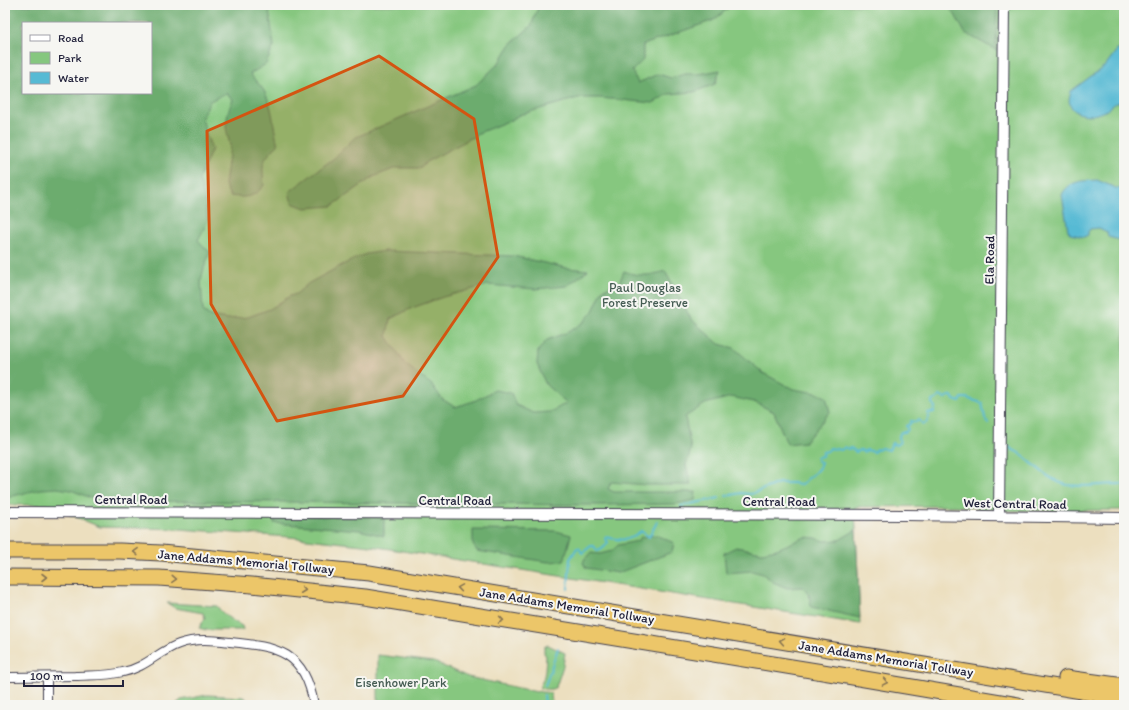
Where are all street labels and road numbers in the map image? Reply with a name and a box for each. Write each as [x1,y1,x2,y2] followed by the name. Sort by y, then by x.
[982,235,997,284] street label: Ela Road
[94,492,168,507] street label: Central Road
[418,493,492,508] street label: Central Road
[742,494,816,509] street label: Central Road
[963,495,1067,512] street label: West Central Road
[157,546,335,577] street label: Jane Addams Memorial Tollway
[478,584,655,627] street label: Jane Addams Memorial Tollway
[797,637,974,680] street label: Jane Addams Memorial Tollway

